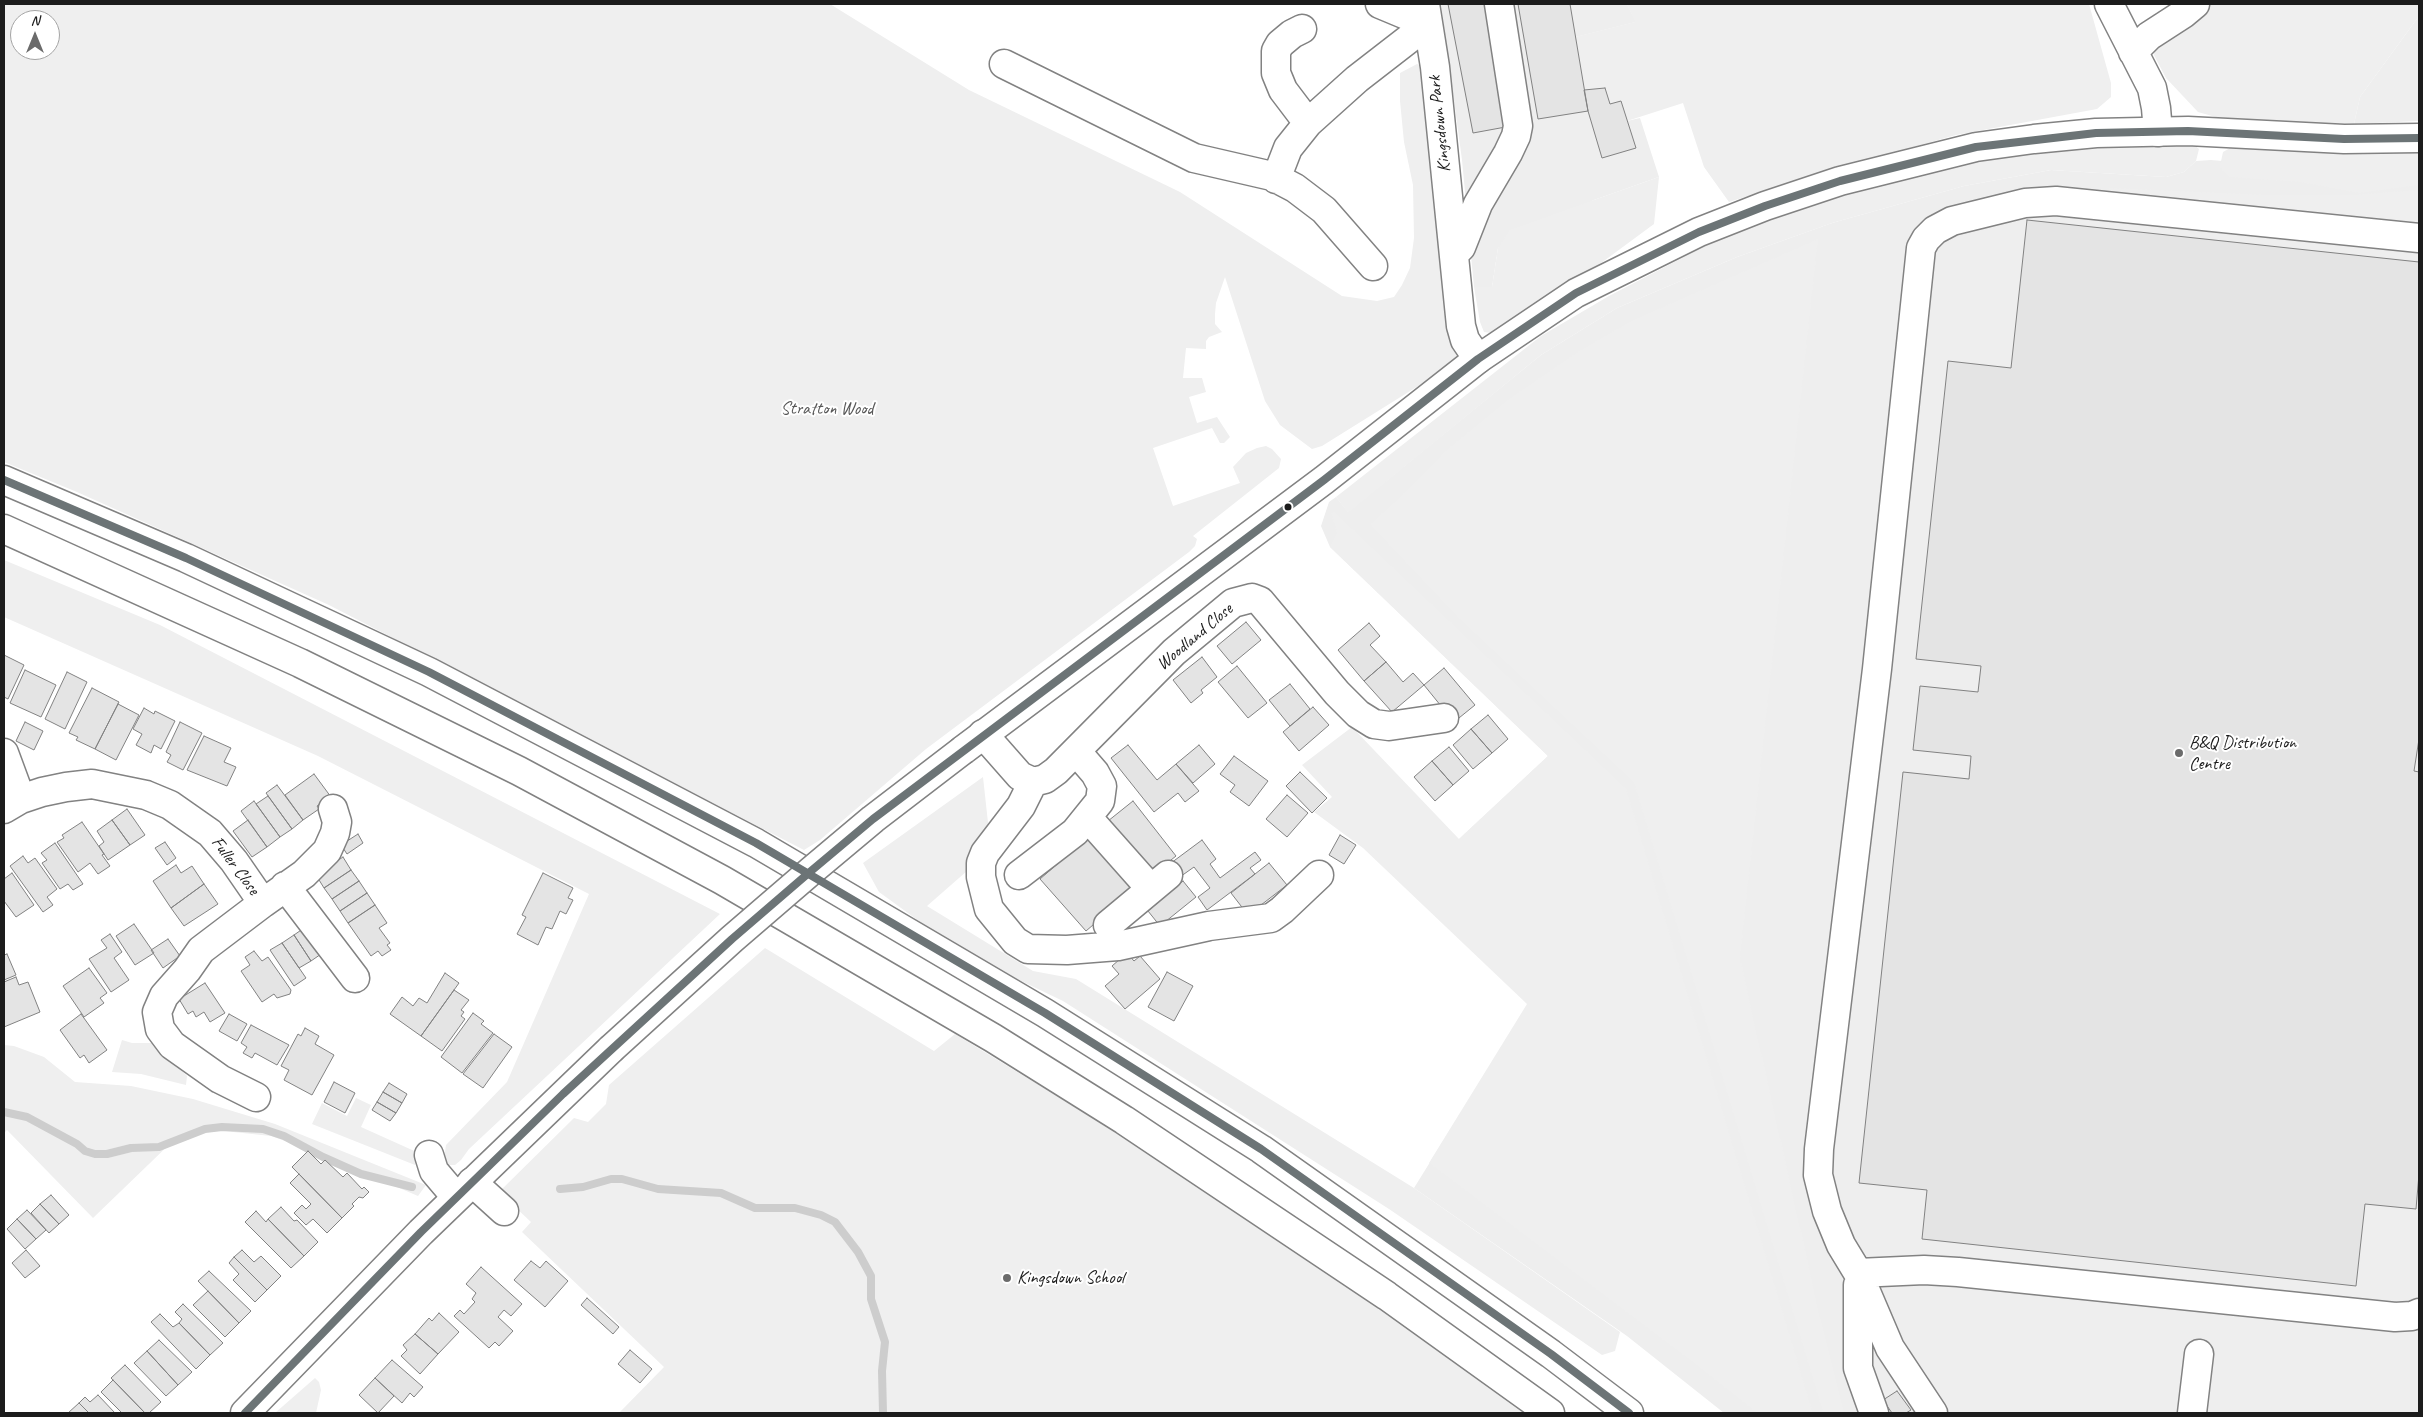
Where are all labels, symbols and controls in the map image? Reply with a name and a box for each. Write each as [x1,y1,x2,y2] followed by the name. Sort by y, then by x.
[10,10,60,60] north arrow
[31,12,39,29] text: N
[1424,75,1456,173] street label: Kingsdown Park
[781,398,873,420] park label: Stratton Wood
[1283,502,1293,512] unlabelled marker
[1153,599,1237,675] street label: Woodland Close
[2189,732,2296,774] place label: B&Q Distribution Centre
[2173,747,2185,759] marker: B&Q Distribution Centre
[206,833,264,899] street label: Fuller Close
[1017,1267,1124,1289] place label: Kingsdown School
[1001,1272,1013,1284] marker: Kingsdown School

